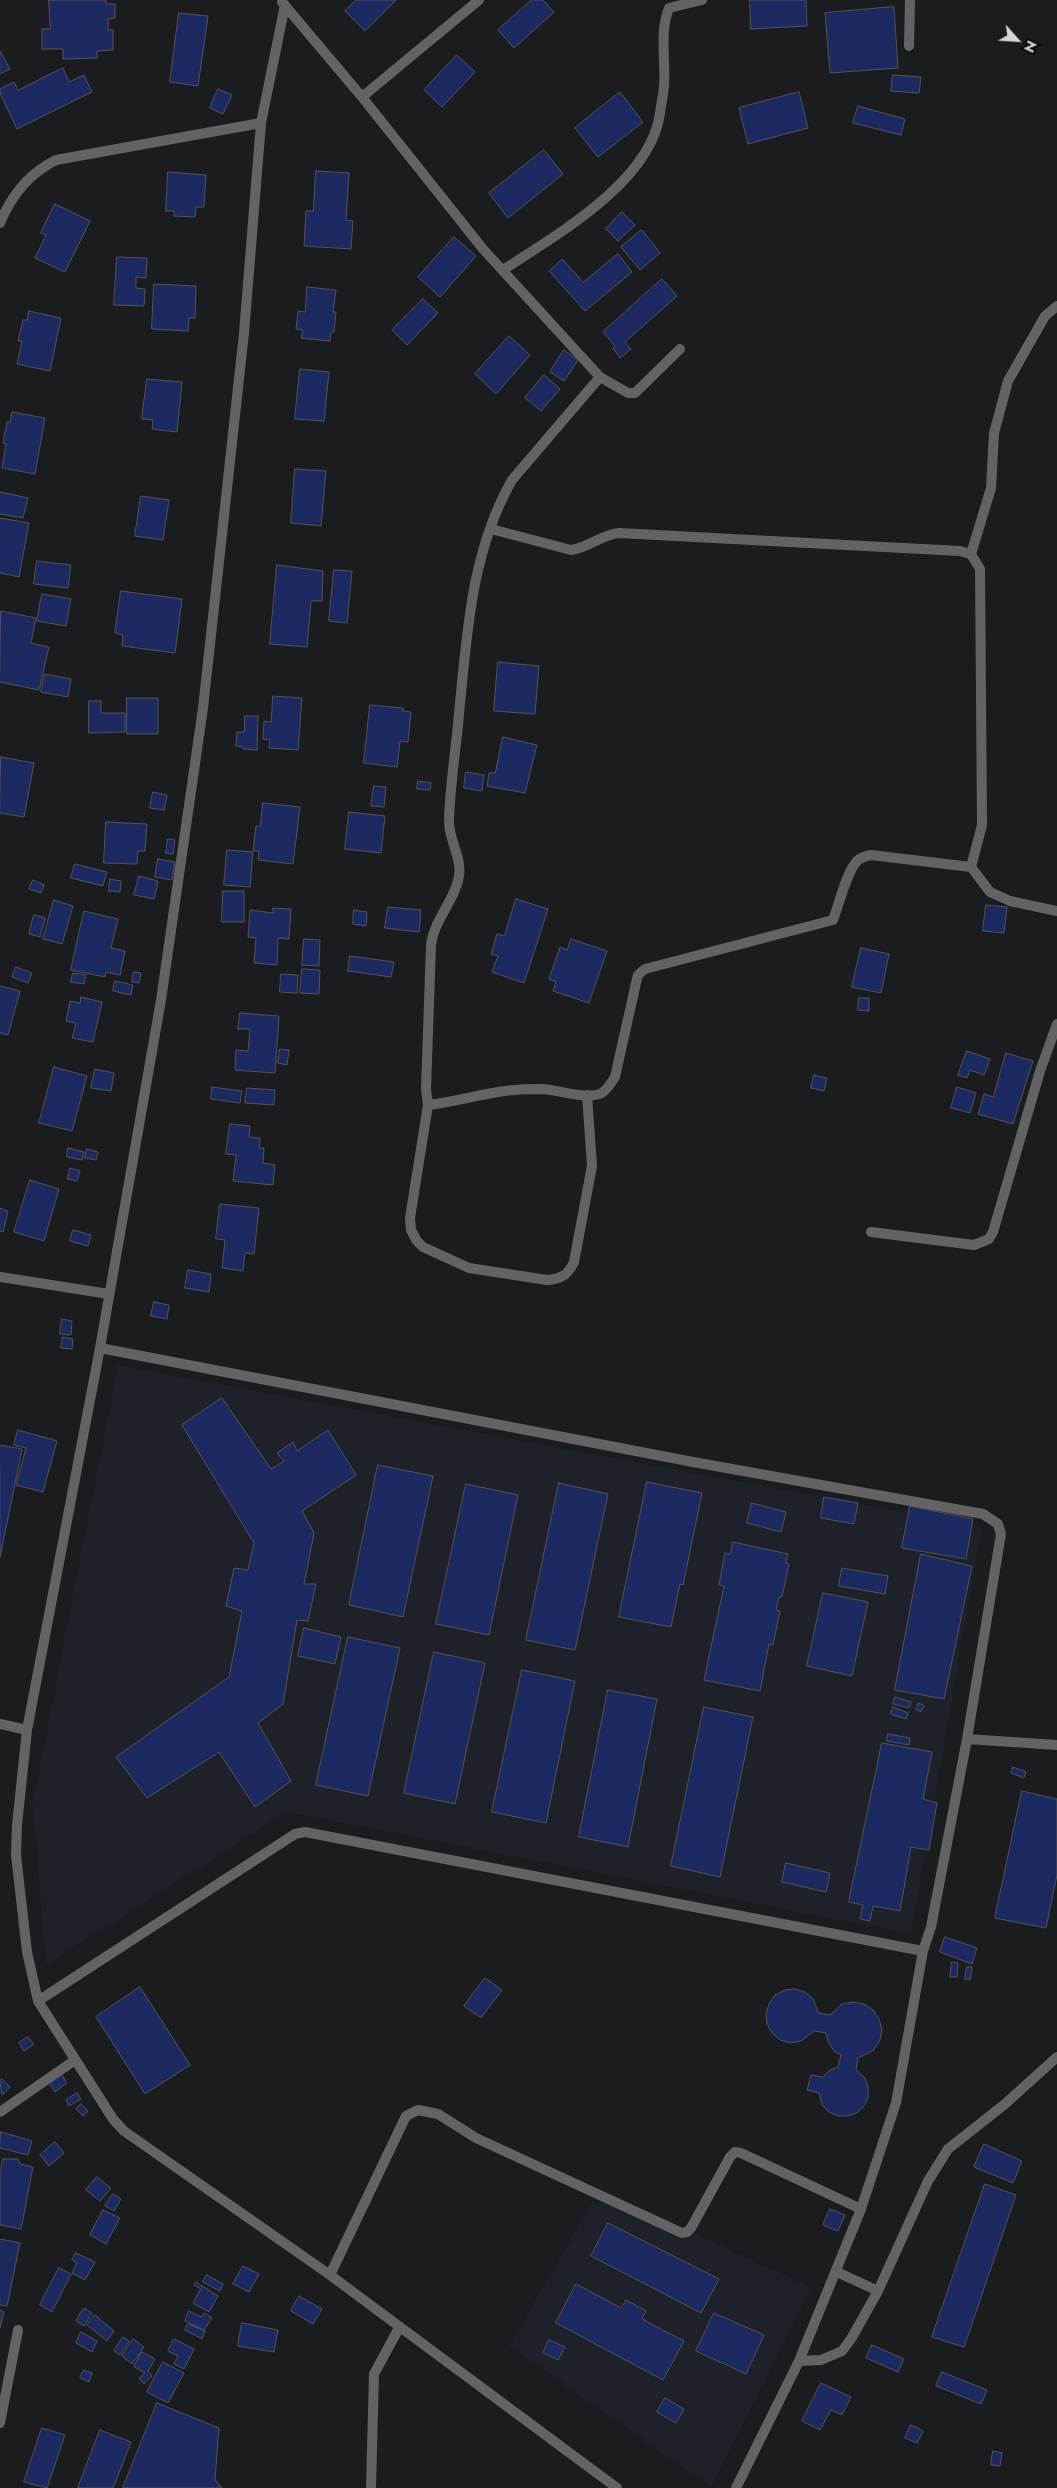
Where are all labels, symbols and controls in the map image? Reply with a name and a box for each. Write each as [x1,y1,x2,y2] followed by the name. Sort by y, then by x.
[992,15,1042,65] north arrow
[1019,37,1042,56] text: N

